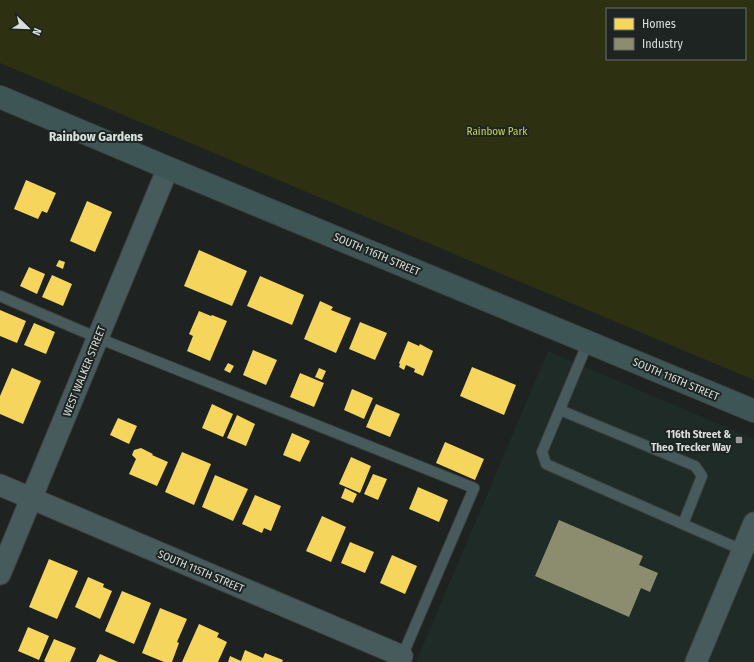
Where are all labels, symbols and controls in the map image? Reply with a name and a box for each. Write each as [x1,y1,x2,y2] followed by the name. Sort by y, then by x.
[8,8,48,48] north arrow
[606,8,746,60] legend
[642,17,676,31] text: Homes
[29,26,44,37] text: N
[642,37,683,51] text: Industry
[467,125,528,138] park label: Rainbow Park
[49,129,143,144] district label: Rainbow Gardens
[332,230,423,279] street label: SOUTH 116TH STREET
[60,323,109,418] street label: WEST WALKER STREET
[631,355,722,404] street label: SOUTH 116TH STREET
[651,428,732,454] place label: 116th Street & Theo Trecker Way
[734,435,744,445] marker: 116th Street & Theo Trecker Way
[156,547,247,596] street label: SOUTH 115TH STREET

